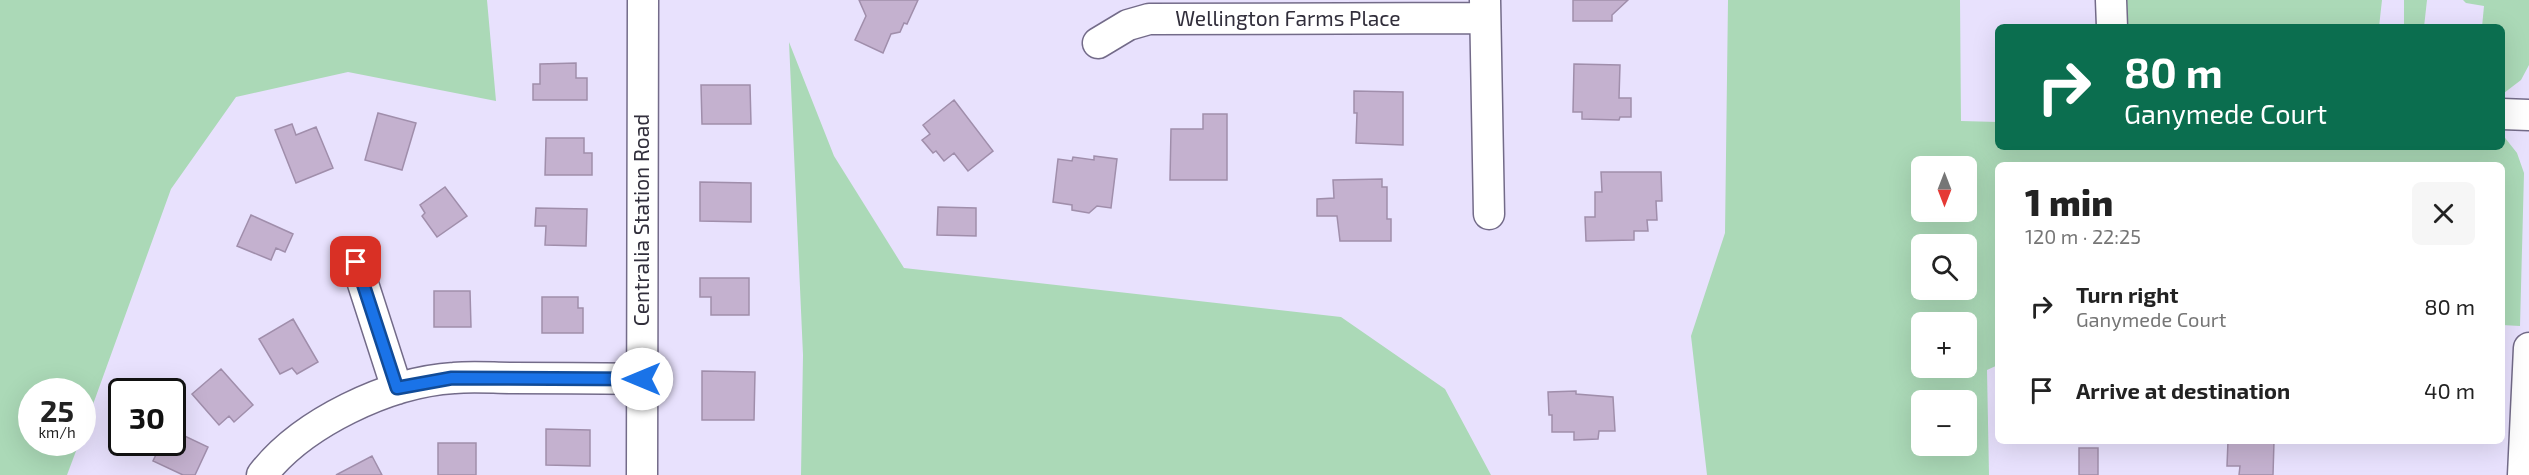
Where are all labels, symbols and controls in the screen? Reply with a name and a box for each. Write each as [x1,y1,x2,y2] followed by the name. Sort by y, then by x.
[1175,5,1401,30] street label: Wellington Farms Place
[2124,46,2223,96] text: 80 m
[2025,48,2103,126] icon: right
[2124,97,2327,129] text: Ganymede Court
[628,114,653,326] street label: Centralia Station Road
[1911,156,1977,222] north arrow
[1911,156,1977,456] map controls
[2025,180,2113,223] text: 1 min
[2412,182,2475,245] button: close
[2025,224,2141,248] text: 120 m · 22:25
[1911,234,1977,300] button: search
[330,236,381,287] pin
[339,245,372,278] icon: arrive
[2076,281,2178,307] text: Turn right
[2025,290,2058,323] icon: right
[2424,293,2475,319] text: 80 m
[2076,307,2226,331] text: Ganymede Court
[1911,312,1977,378] button: +
[610,347,674,411] position arrow
[2025,374,2058,407] icon: arrive
[2076,377,2290,403] text: Arrive at destination
[2424,377,2475,403] text: 40 m
[108,378,186,456] speed limit sign: 30
[1911,390,1977,456] button: −
[40,392,74,428] text: 25
[38,423,76,441] text: km/h

